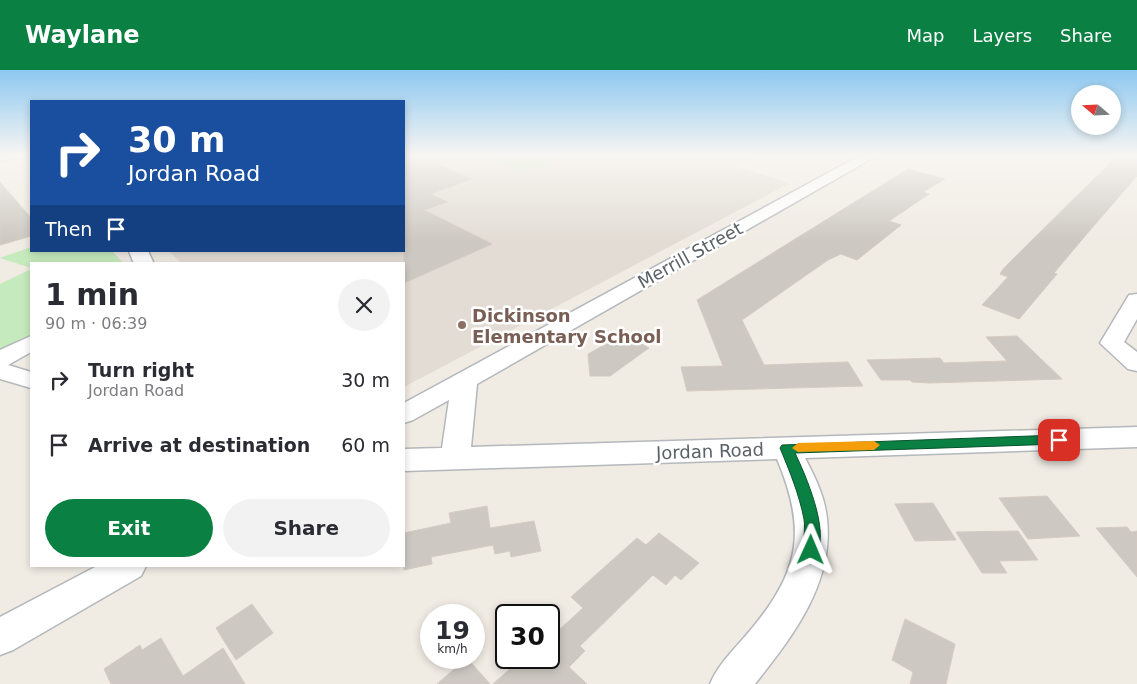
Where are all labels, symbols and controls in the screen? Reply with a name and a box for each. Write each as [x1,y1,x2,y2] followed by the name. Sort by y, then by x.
[25,21,140,49] text: Waylane
[906,25,944,46] text: Map
[972,25,1032,46] text: Layers
[1060,25,1112,46] text: Share
[1071,85,1121,135] north arrow
[1071,85,1121,135] map controls
[45,120,110,185] icon: right
[128,120,225,160] text: 30 m
[128,161,260,186] text: Jordan Road
[102,215,130,243] icon: arrive
[45,218,92,240] text: Then
[634,218,746,292] street label: Merrill Street
[45,277,139,312] text: 1 min
[338,279,390,331] button: close
[472,305,661,347] place label: Dickinson Elementary School
[45,314,147,333] text: 90 m · 06:39
[456,319,468,331] marker: Dickinson Elementary School
[88,359,194,381] text: Turn right
[45,366,73,394] icon: right
[341,369,390,391] text: 30 m
[88,381,184,400] text: Jordan Road
[1038,419,1080,461] pin
[1045,426,1073,454] icon: arrive
[45,431,73,459] icon: arrive
[88,434,310,456] text: Arrive at destination
[341,434,390,456] text: 60 m
[655,439,764,463] street label: Jordan Road
[45,499,213,557] button: Exit
[223,499,390,557] button: Share
[784,523,836,575] position arrow
[495,604,560,669] speed limit sign: 30
[435,616,470,645] text: 19
[437,642,468,656] text: km/h

